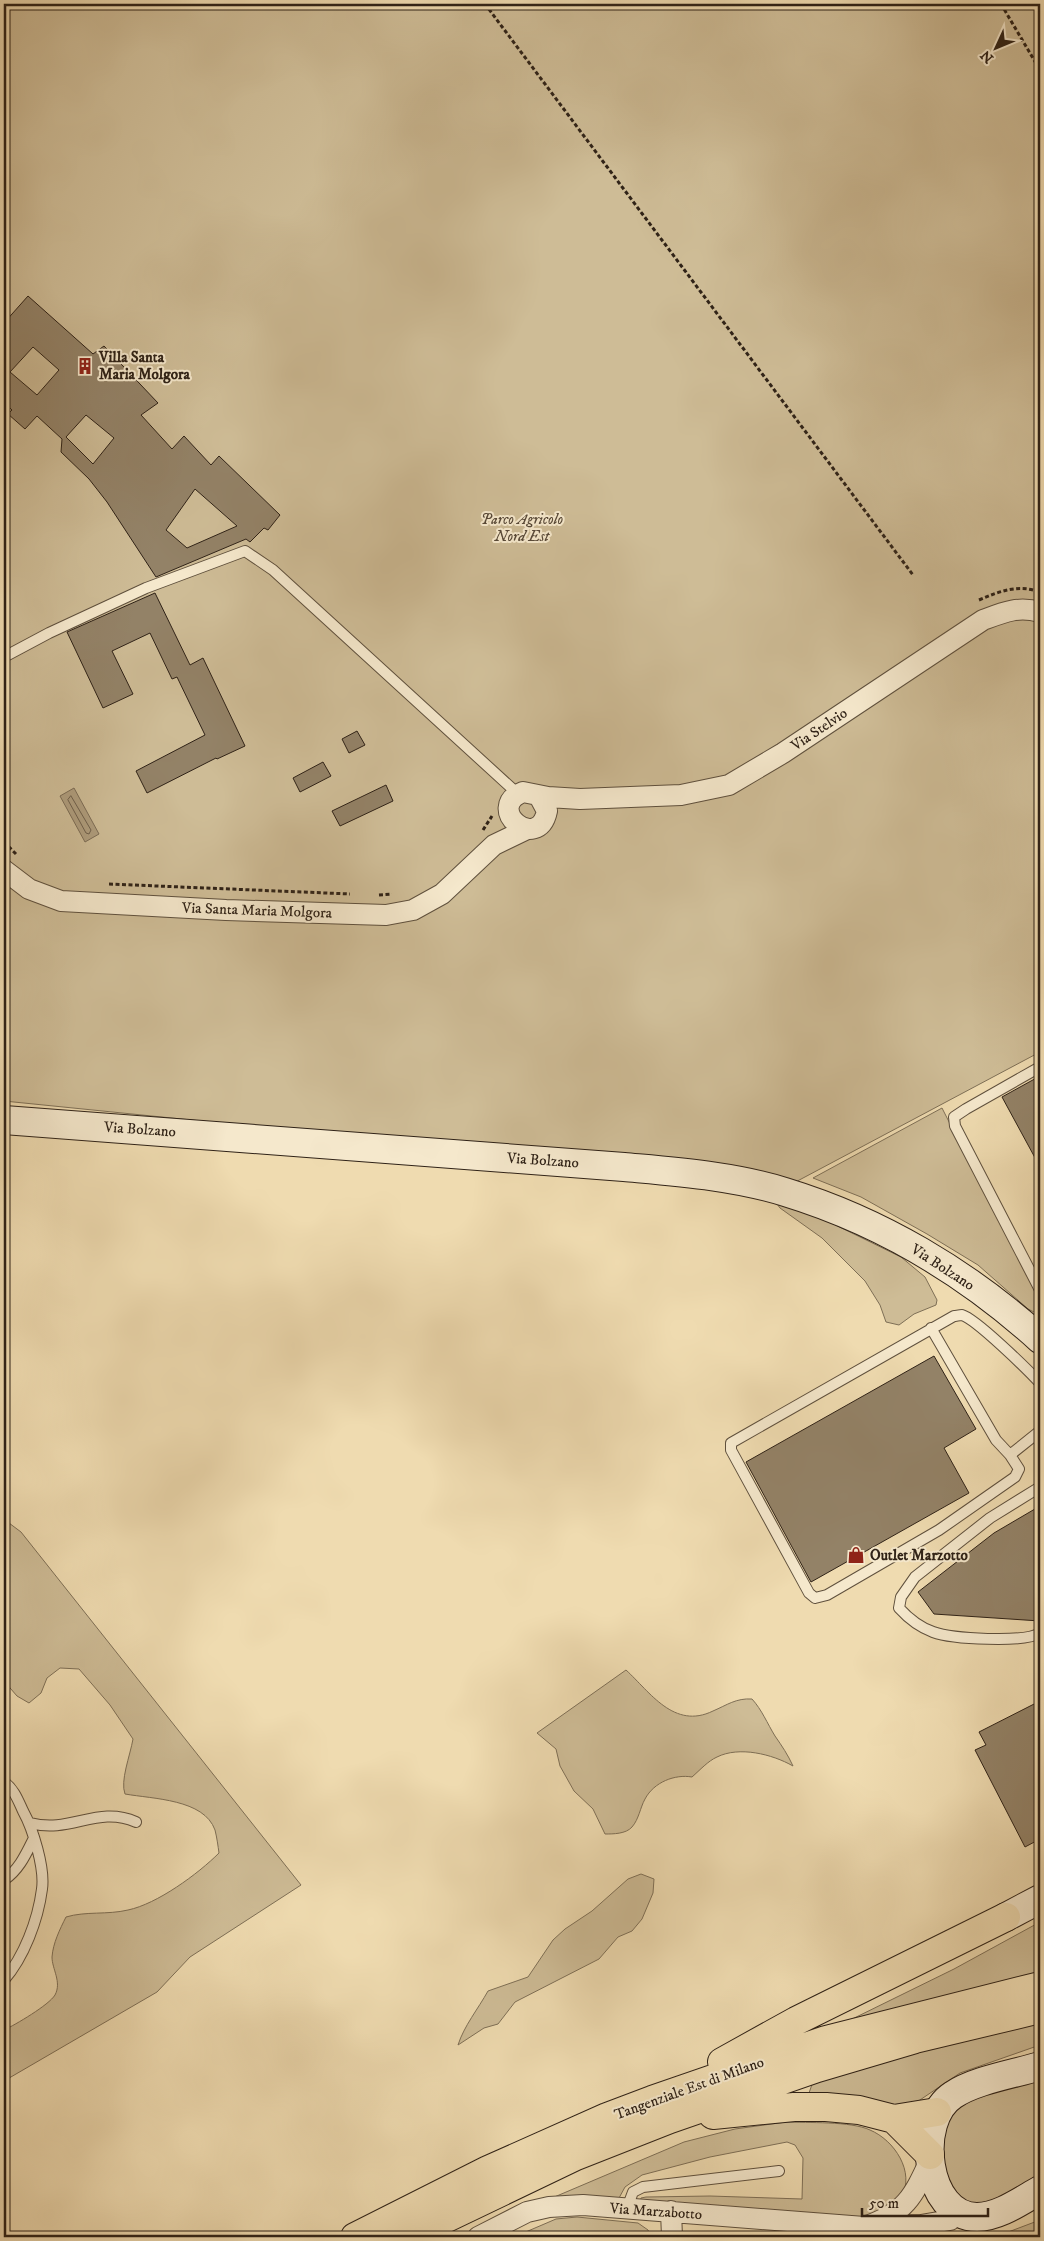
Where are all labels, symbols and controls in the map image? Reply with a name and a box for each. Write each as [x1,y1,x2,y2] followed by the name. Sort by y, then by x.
[972,22,1022,72] north arrow
[977,46,998,67] text: N
[98,348,190,384] place label: Villa Santa Maria Molgora
[75,356,95,376] building icon: Villa Santa Maria Molgora
[481,510,564,546] park label: Parco Agricolo Nord Est
[787,704,851,756] street label: Via Stelvio
[181,898,333,923] street label: Via Santa Maria Molgora
[102,1117,177,1141] street label: Via Bolzano
[505,1148,580,1172] street label: Via Bolzano
[907,1239,978,1295] street label: Via Bolzano
[846,1545,866,1565] shop icon: Outlet Marzotto
[870,1546,968,1565] place label: Outlet Marzotto
[612,2053,767,2124] street label: Tangenziale Est di Milano
[862,2186,988,2218] scale bar
[869,2194,899,2213] text: 50 m
[608,2199,703,2224] street label: Via Marzabotto

